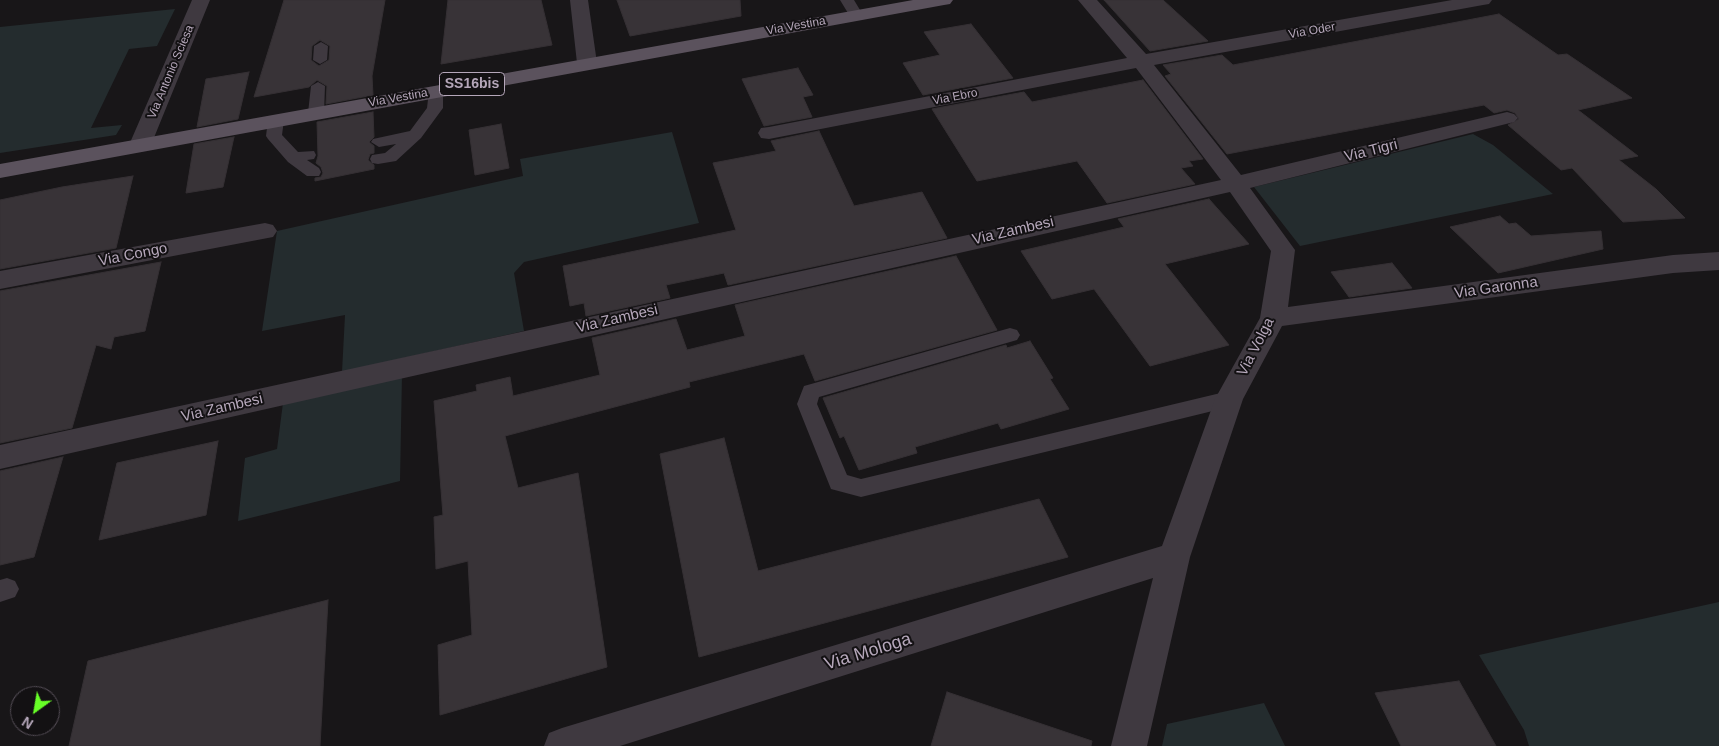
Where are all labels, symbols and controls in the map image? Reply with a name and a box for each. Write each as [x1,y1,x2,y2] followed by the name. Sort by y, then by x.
[765,14,827,38] street label: Via Vestina
[1288,20,1336,42] street label: Via Oder
[145,23,197,121] street label: Via Antonio Sciesa
[440,72,504,96] road number: SS16bis
[367,86,429,110] street label: Via Vestina
[931,86,979,108] street label: Via Ebro
[1343,136,1399,166] street label: Via Tigri
[970,213,1056,249] street label: Via Zambesi
[97,240,169,270] street label: Via Congo
[1453,273,1539,303] street label: Via Garonna
[574,301,660,337] street label: Via Zambesi
[1234,315,1278,379] street label: Via Volga
[179,390,265,426] street label: Via Zambesi
[822,629,914,675] street label: Via Mologa
[10,686,60,736] north arrow
[19,713,36,732] text: N

